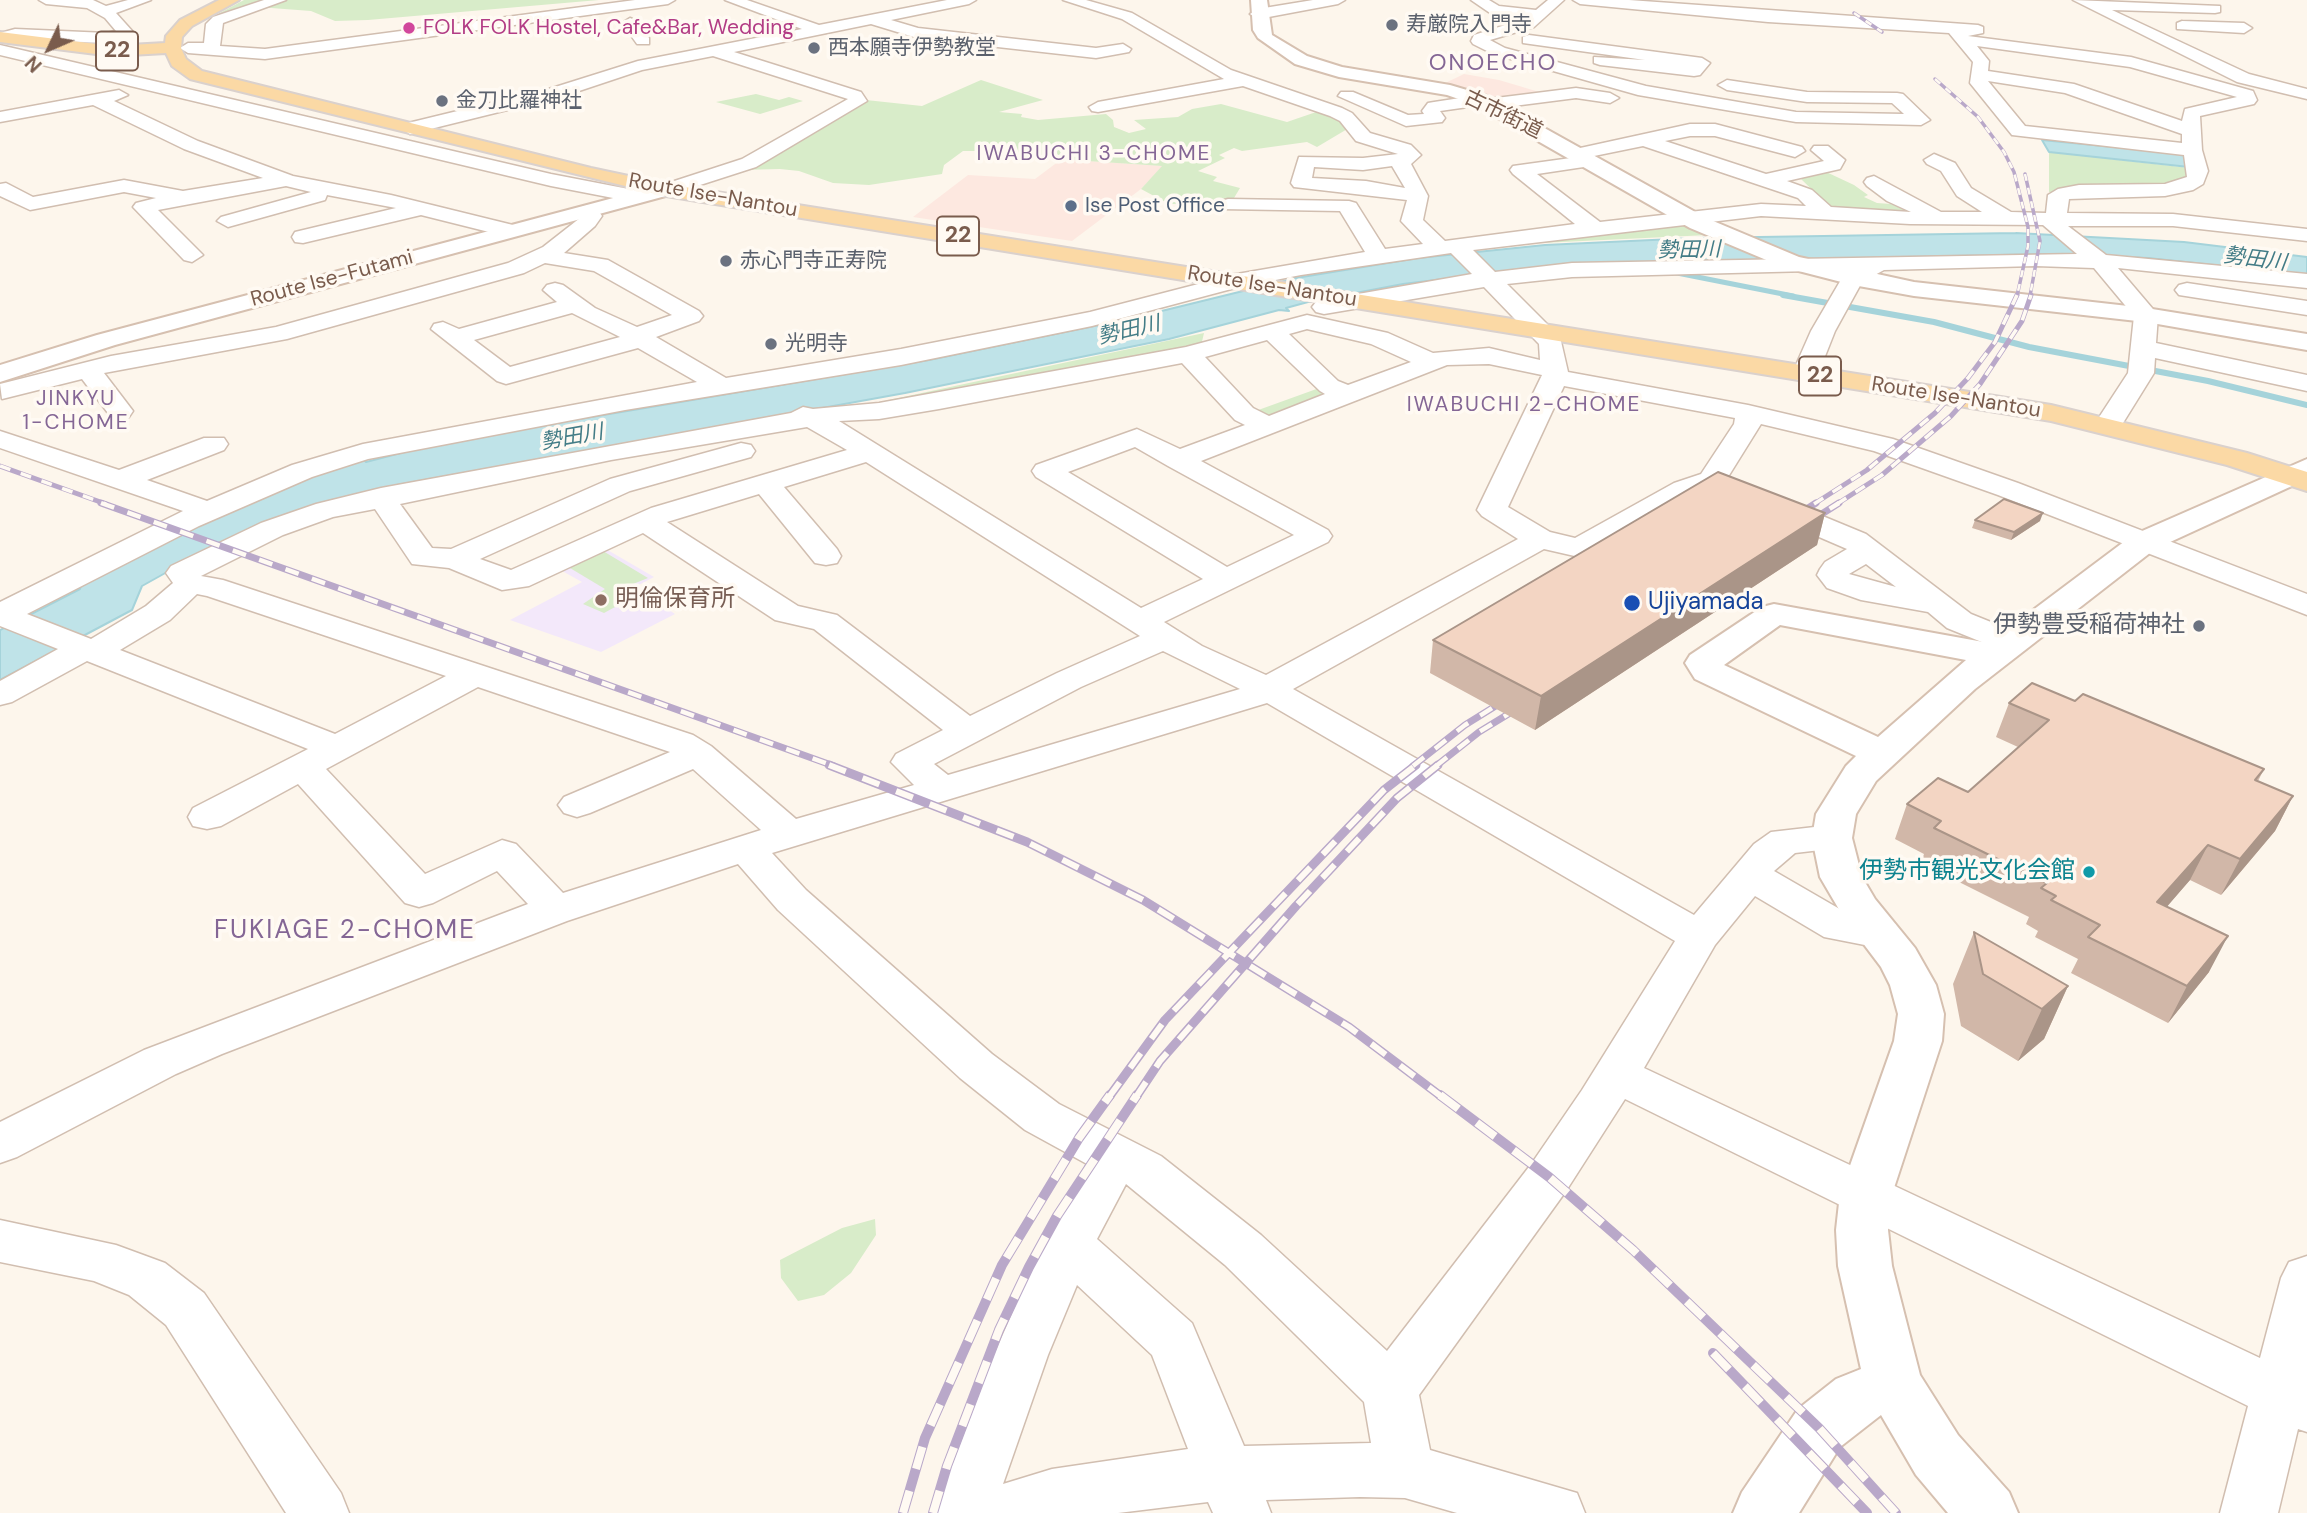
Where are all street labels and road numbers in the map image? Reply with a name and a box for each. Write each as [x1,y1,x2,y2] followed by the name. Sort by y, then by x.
[96,32,138,70] road number: 22
[1460,85,1546,145] street label: 古市街道
[627,169,799,223] street label: Route Ise-Nantou
[937,216,979,256] road number: 22
[248,245,416,313] street label: Route Ise-Futami
[1186,261,1358,313] street label: Route Ise-Nantou
[1799,356,1841,396] road number: 22
[1870,372,2042,424] street label: Route Ise-Nantou

